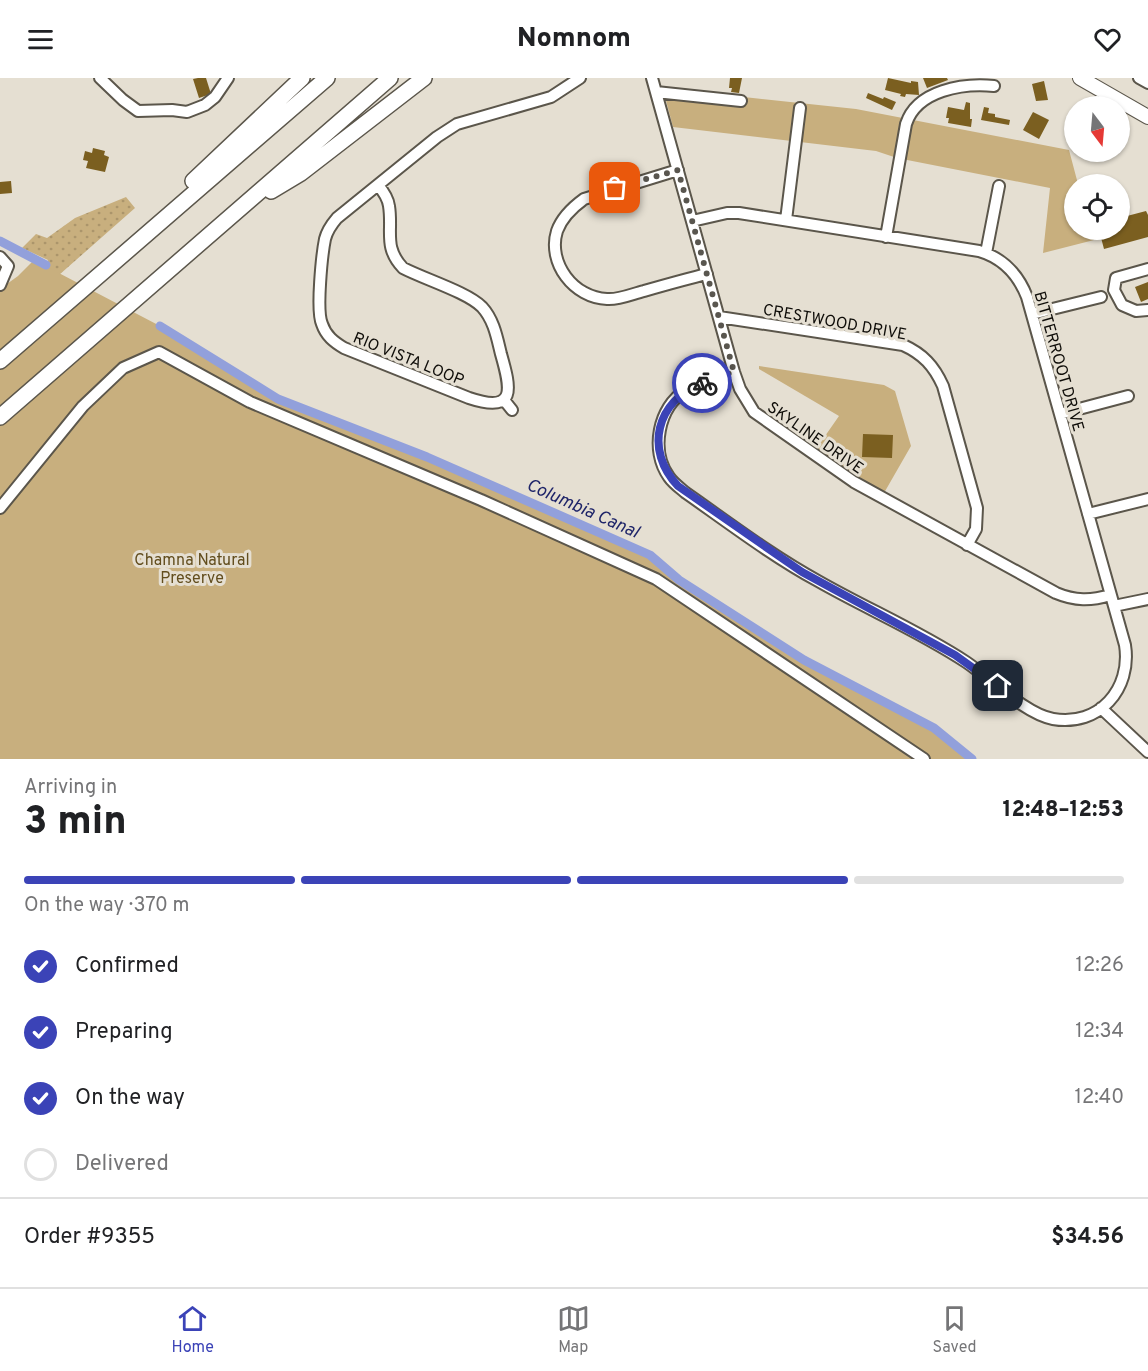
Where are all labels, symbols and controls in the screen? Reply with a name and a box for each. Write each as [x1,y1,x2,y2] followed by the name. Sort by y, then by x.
[517,22,631,56] text: Nomnom
[24,23,57,56] icon: menu
[1091,23,1124,56] icon: heart
[1064,96,1130,162] north arrow
[1064,96,1130,240] map controls
[589,162,640,213] pin
[598,171,631,204] icon: bag
[1064,174,1130,240] button: locate
[1028,289,1088,434] street label: BITTERROOT DRIVE
[761,300,908,345] street label: CRESTWOOD DRIVE
[350,328,467,391] street label: RIO VISTA LOOP
[672,353,732,413] courier
[686,367,719,400] icon: bike
[763,398,867,479] street label: SKYLINE DRIVE
[522,474,644,545] water label: Columbia Canal
[134,551,250,589] park label: Chamna Natural Preserve
[972,660,1023,711] pin
[981,669,1014,702] icon: home
[24,775,117,801] text: Arriving in
[1003,797,1124,824] text: 12:48–12:53
[24,799,127,848] text: 3 min
[24,893,190,919] text: On the way · 370 m
[24,950,57,983] icon: check
[75,953,179,980] text: Confirmed
[1076,953,1124,979] text: 12:26
[24,1016,57,1049] icon: check
[75,1019,173,1046] text: Preparing
[1075,1019,1124,1045] text: 12:34
[24,1082,57,1115] icon: check
[75,1085,185,1112] text: On the way
[1075,1085,1124,1111] text: 12:40
[75,1151,169,1178] text: Delivered
[24,1224,155,1251] text: Order #9355
[1051,1224,1124,1251] text: $34.56
[171,1302,214,1358] tab: Home
[557,1302,590,1358] tab: Map
[933,1302,977,1358] tab: Saved

